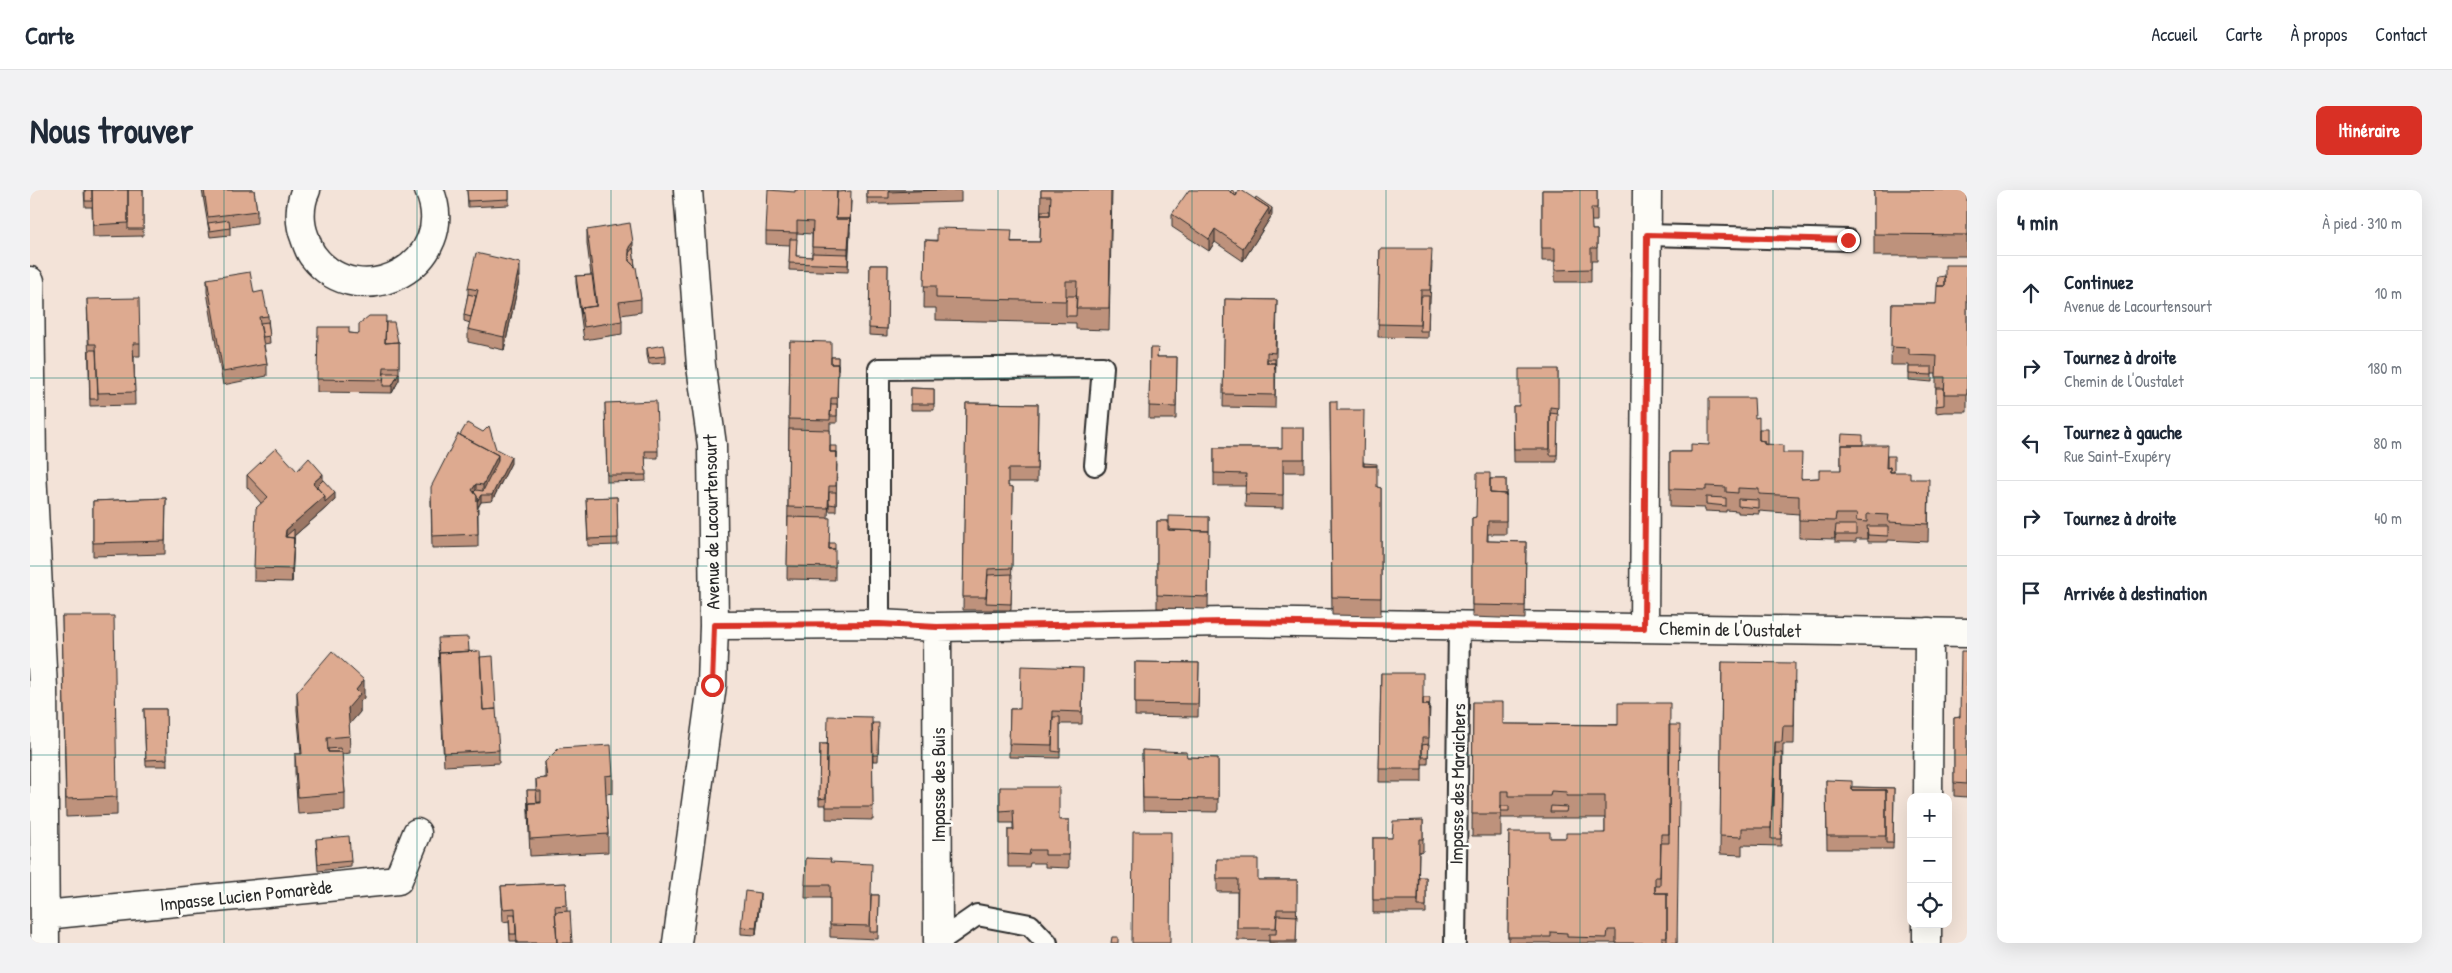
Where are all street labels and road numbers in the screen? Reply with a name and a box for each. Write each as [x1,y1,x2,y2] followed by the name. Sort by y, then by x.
[696,434,726,610] street label: Avenue de Lacourtensourt
[1659,615,1802,643] street label: Chemin de l'Oustalet
[1443,703,1471,865] street label: Impasse des Maraichers
[925,728,951,843] street label: Impasse des Buis
[158,873,334,917] street label: Impasse Lucien Pomarède

